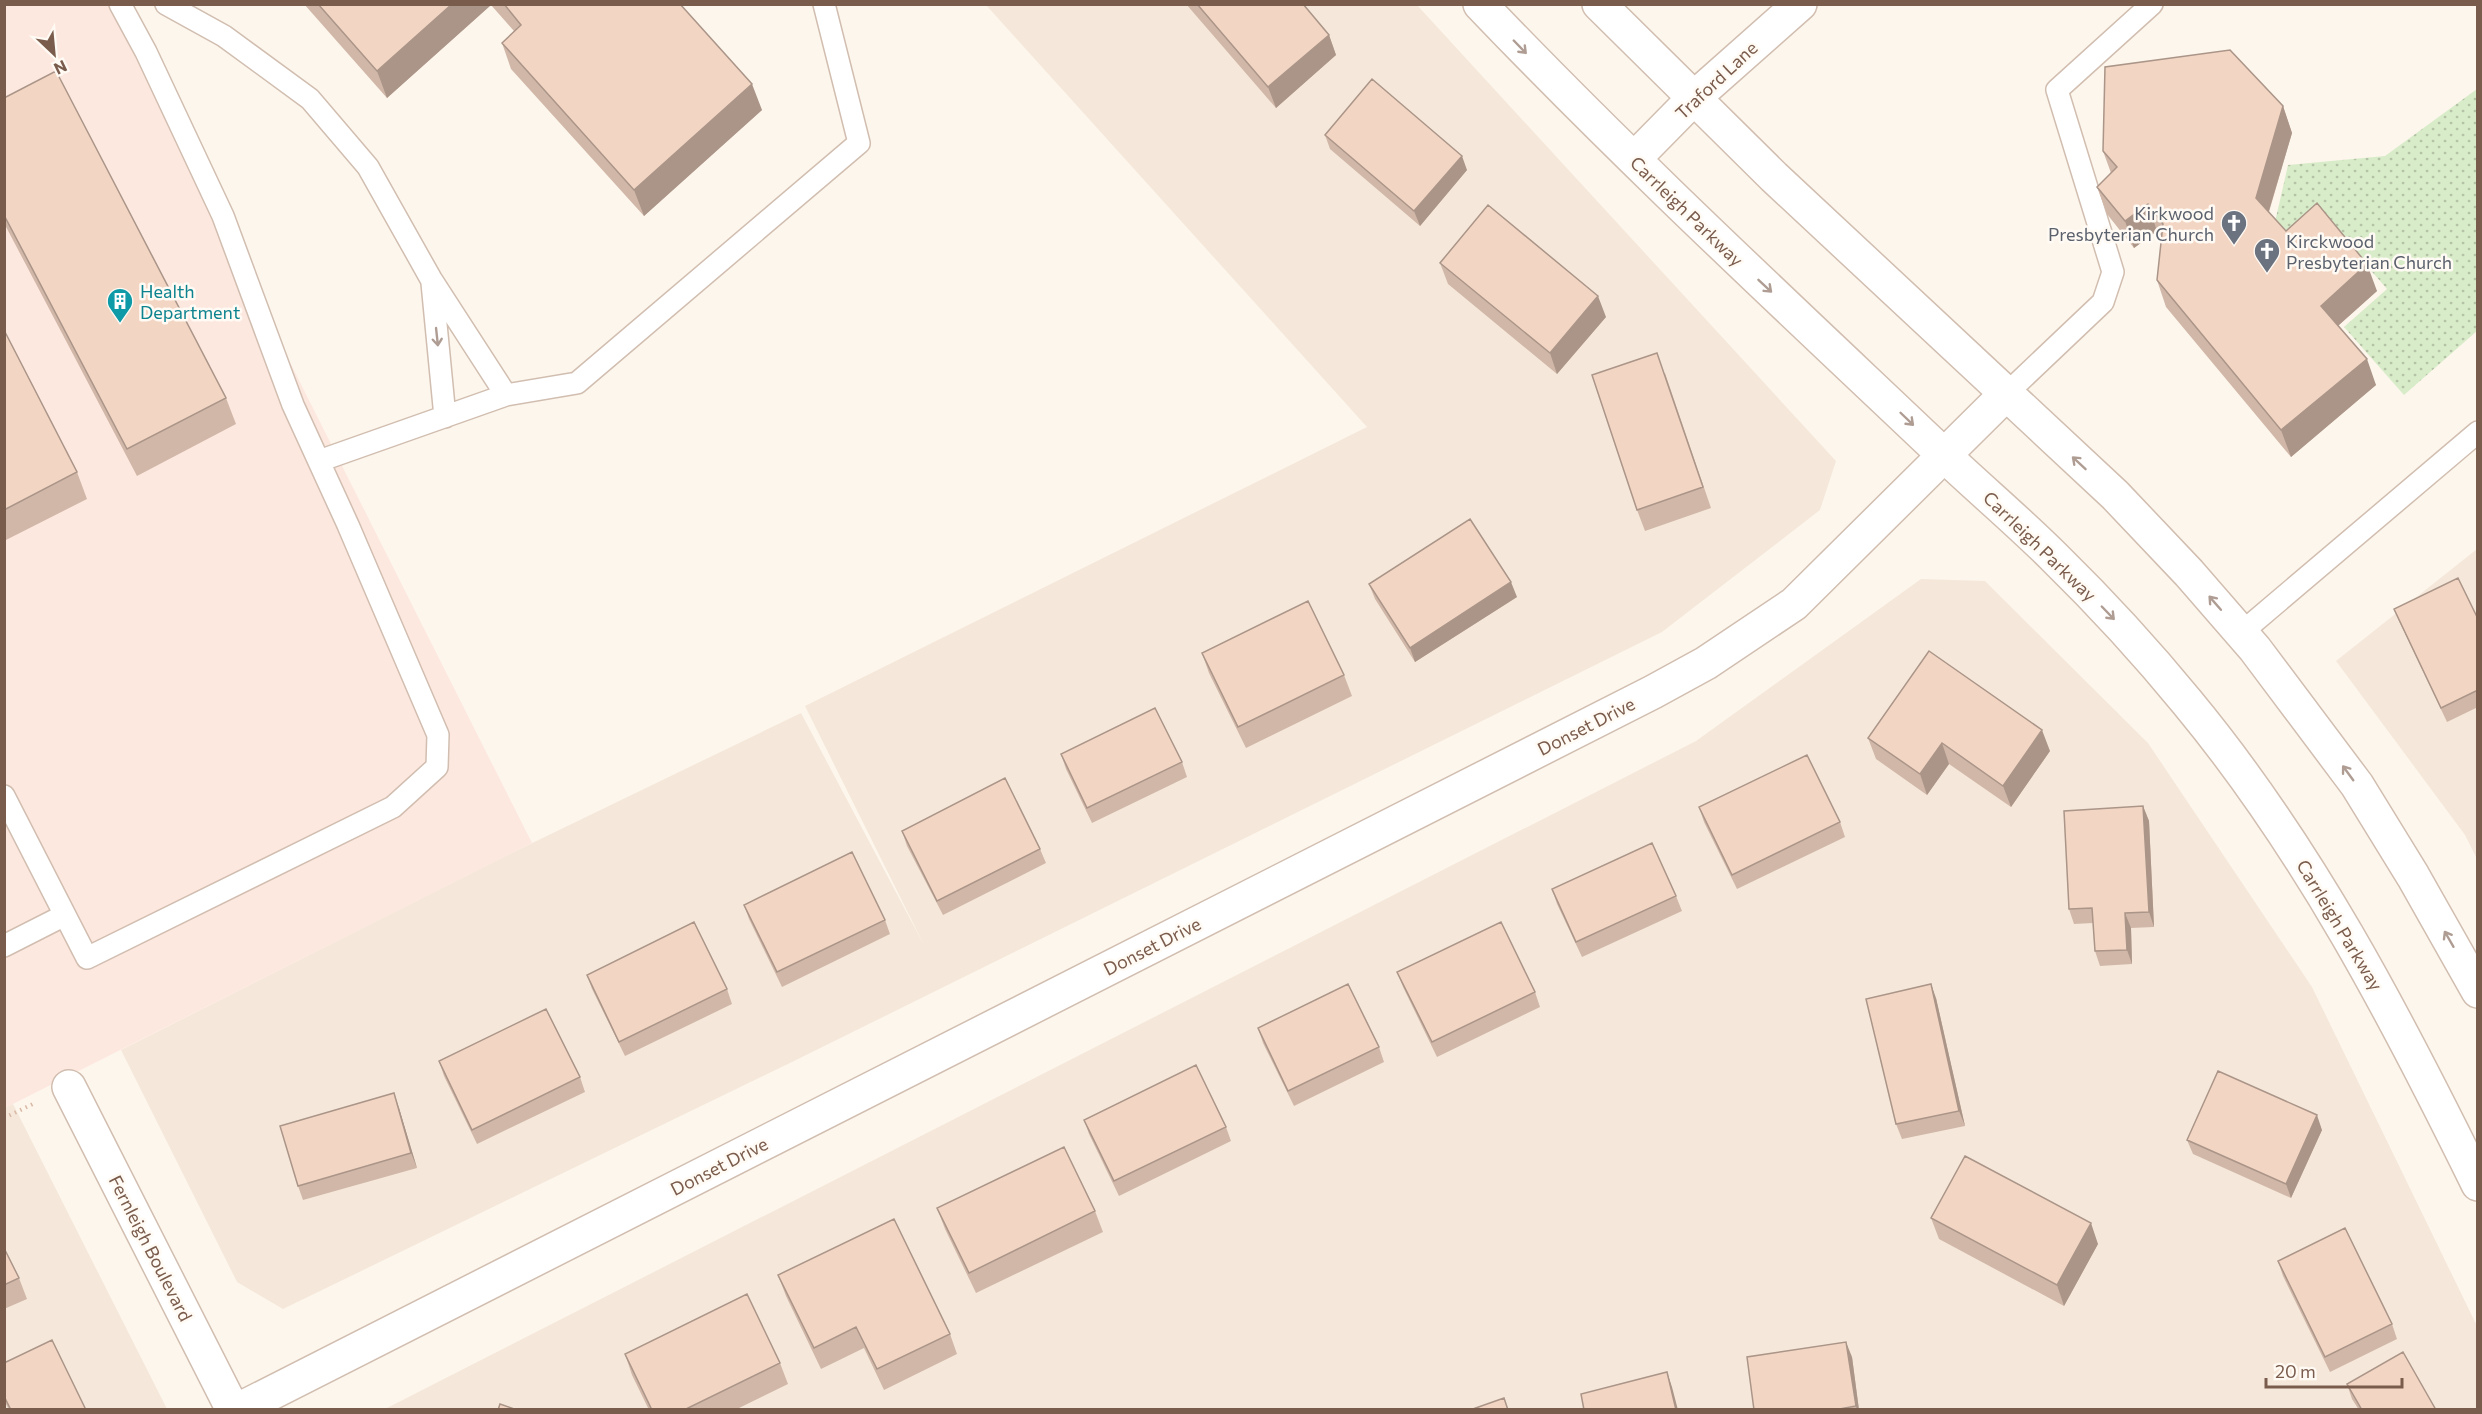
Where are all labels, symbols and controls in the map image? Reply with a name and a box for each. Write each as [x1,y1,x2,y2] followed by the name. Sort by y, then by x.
[24,24,84,84] north arrow
[1670,36,1762,124] street label: Traford Lane
[1513,39,1528,54] one-way arrow
[51,57,70,79] text: N
[1626,151,1748,271] street label: Carrleigh Parkway
[2048,202,2214,245] place label: Kirkwood Presbyterian Church
[2219,208,2249,246] church icon: Kirkwood Presbyterian Church
[2286,230,2452,273] place label: Kirckwood Presbyterian Church
[2252,236,2282,274] church icon: Kirckwood Presbyterian Church
[1757,279,1772,293] one-way arrow
[140,280,240,323] place label: Health Department
[105,286,135,324] building icon: Health Department
[432,327,443,347] one-way arrow
[1900,412,1915,426] one-way arrow
[2072,456,2087,470] one-way arrow
[1979,486,2101,606] street label: Carrleigh Parkway
[2208,596,2222,611] one-way arrow
[2100,605,2114,620] one-way arrow
[1534,692,1638,760] street label: Donset Drive
[2342,766,2354,782] one-way arrow
[2292,856,2388,994] street label: Carrleigh Parkway
[1100,912,1204,980] street label: Donset Drive
[2443,931,2455,948] one-way arrow
[667,1132,771,1200] street label: Donset Drive
[105,1171,197,1325] street label: Fernleigh Boulevard
[2266,1351,2402,1389] scale bar
[2275,1360,2316,1382] text: 20 m

